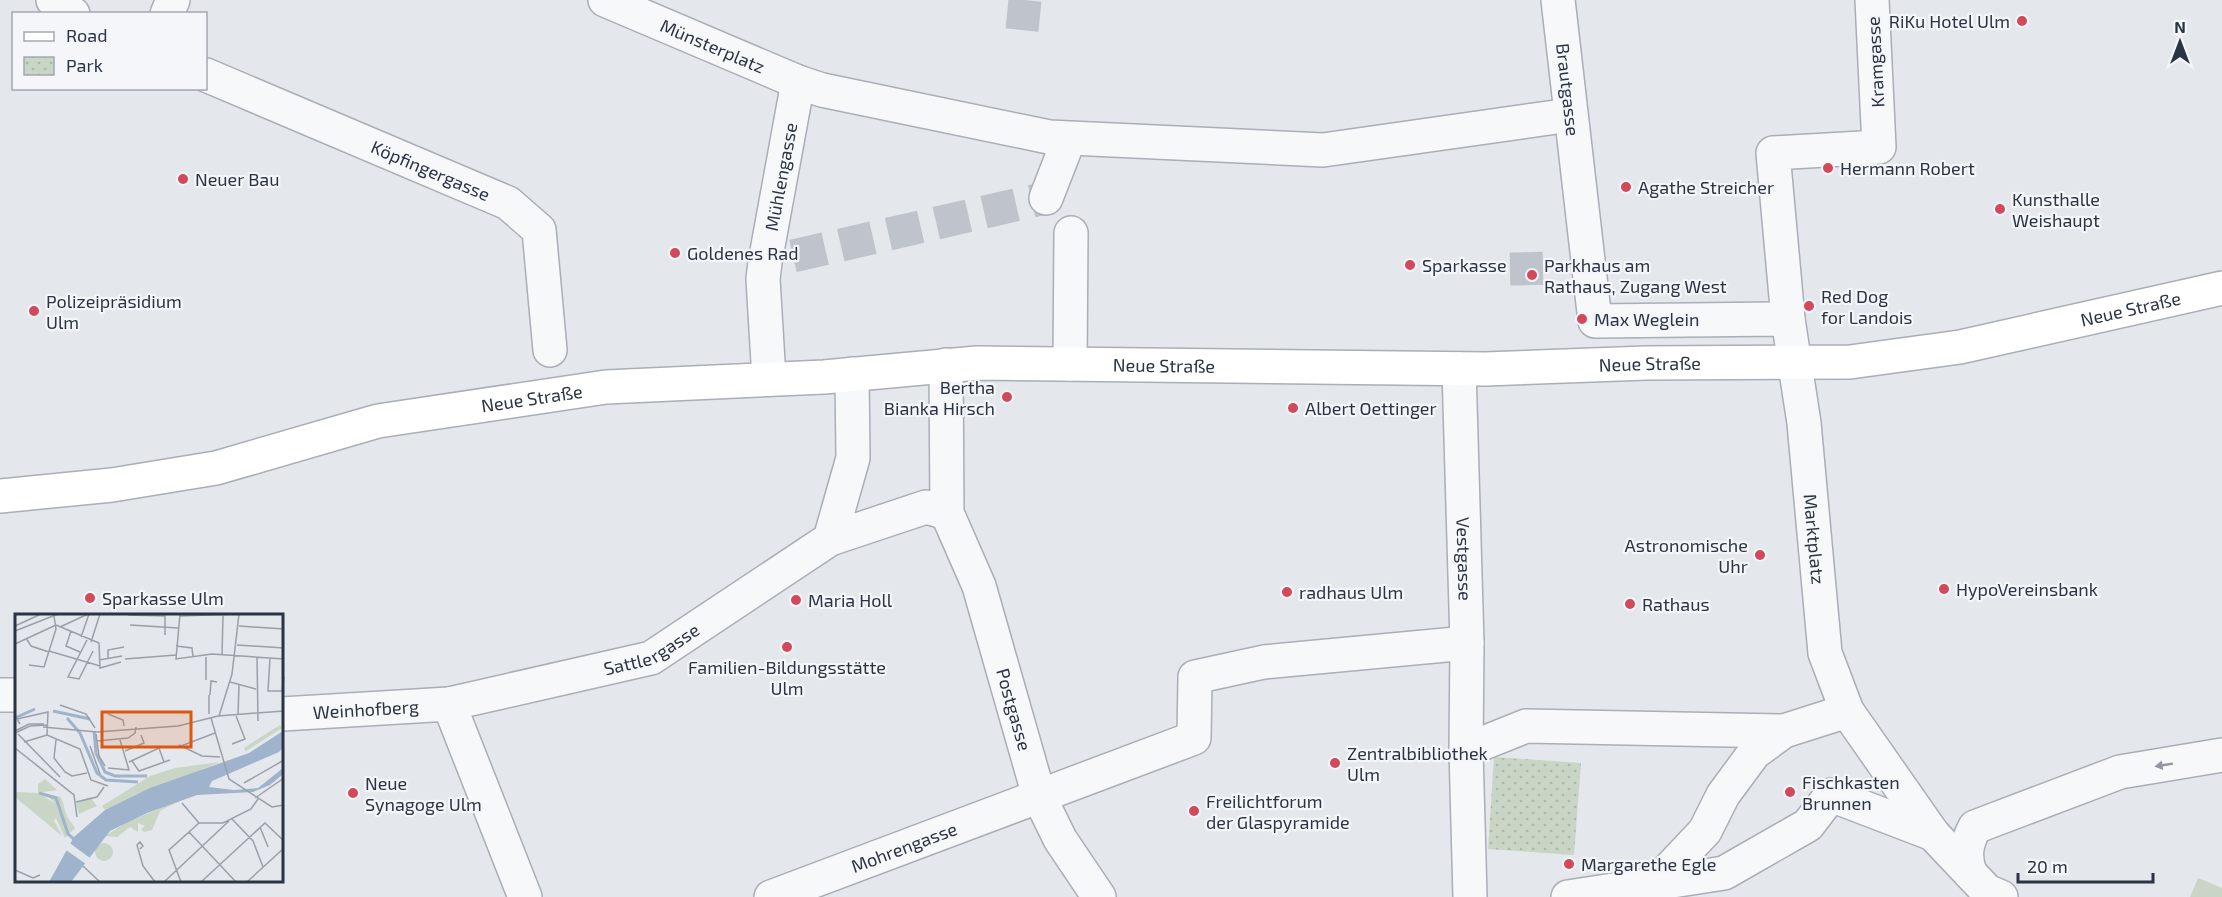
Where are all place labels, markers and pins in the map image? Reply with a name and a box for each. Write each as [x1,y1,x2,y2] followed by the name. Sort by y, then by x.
[1889,10,2010,32] place label: RiKu Hotel Ulm
[2015,14,2029,28] marker: RiKu Hotel Ulm
[1840,157,1975,179] place label: Hermann Robert
[1821,161,1835,175] marker: Hermann Robert
[195,168,279,190] place label: Neuer Bau
[176,172,190,186] marker: Neuer Bau
[1638,176,1774,198] place label: Agathe Streicher
[1619,180,1633,194] marker: Agathe Streicher
[2012,188,2100,231] place label: Kunsthalle Weishaupt
[1993,202,2007,216] marker: Kunsthalle Weishaupt
[687,242,798,264] place label: Goldenes Rad
[668,246,682,260] marker: Goldenes Rad
[1422,254,1507,276] place label: Sparkasse
[1544,254,1727,297] place label: Parkhaus am Rathaus, Zugang West
[1403,258,1417,272] marker: Sparkasse
[1525,268,1539,282] marker: Parkhaus am Rathaus, Zugang West
[1821,285,1913,328] place label: Red Dog for Landois
[46,290,182,333] place label: Polizeipräsidium Ulm
[1802,299,1816,313] marker: Red Dog for Landois
[27,304,41,318] marker: Polizeipräsidium Ulm
[1594,308,1699,330] place label: Max Weglein
[1575,312,1589,326] marker: Max Weglein
[884,376,995,419] place label: Bertha Bianka Hirsch
[1000,390,1014,404] marker: Bertha Bianka Hirsch
[1305,397,1437,419] place label: Albert Oettinger
[1286,401,1300,415] marker: Albert Oettinger
[1625,534,1748,577] place label: Astronomische Uhr
[1753,548,1767,562] marker: Astronomische Uhr
[1956,578,2098,600] place label: HypoVereinsbank
[1299,581,1403,603] place label: radhaus Ulm
[1937,582,1951,596] marker: HypoVereinsbank
[1280,585,1294,599] marker: radhaus Ulm
[102,587,224,609] place label: Sparkasse Ulm
[808,589,893,611] place label: Maria Holl
[83,591,97,605] marker: Sparkasse Ulm
[789,593,803,607] marker: Maria Holl
[1642,593,1710,615] place label: Rathaus
[1623,597,1637,611] marker: Rathaus
[780,640,794,654] marker: Familien-Bildungsstätte Ulm
[688,656,886,699] place label: Familien-Bildungsstätte Ulm
[1347,742,1488,785] place label: Zentralbibliothek Ulm
[1328,756,1342,770] marker: Zentralbibliothek Ulm
[1802,771,1900,814] place label: Fischkasten Brunnen
[365,772,482,815] place label: Neue Synagoge Ulm
[1783,785,1797,799] marker: Fischkasten Brunnen
[346,786,360,800] marker: Neue Synagoge Ulm
[1206,790,1350,833] place label: Freilichtforum der Glaspyramide
[1187,804,1201,818] marker: Freilichtforum der Glaspyramide
[1581,853,1716,875] place label: Margarethe Egle
[1562,857,1576,871] marker: Margarethe Egle

